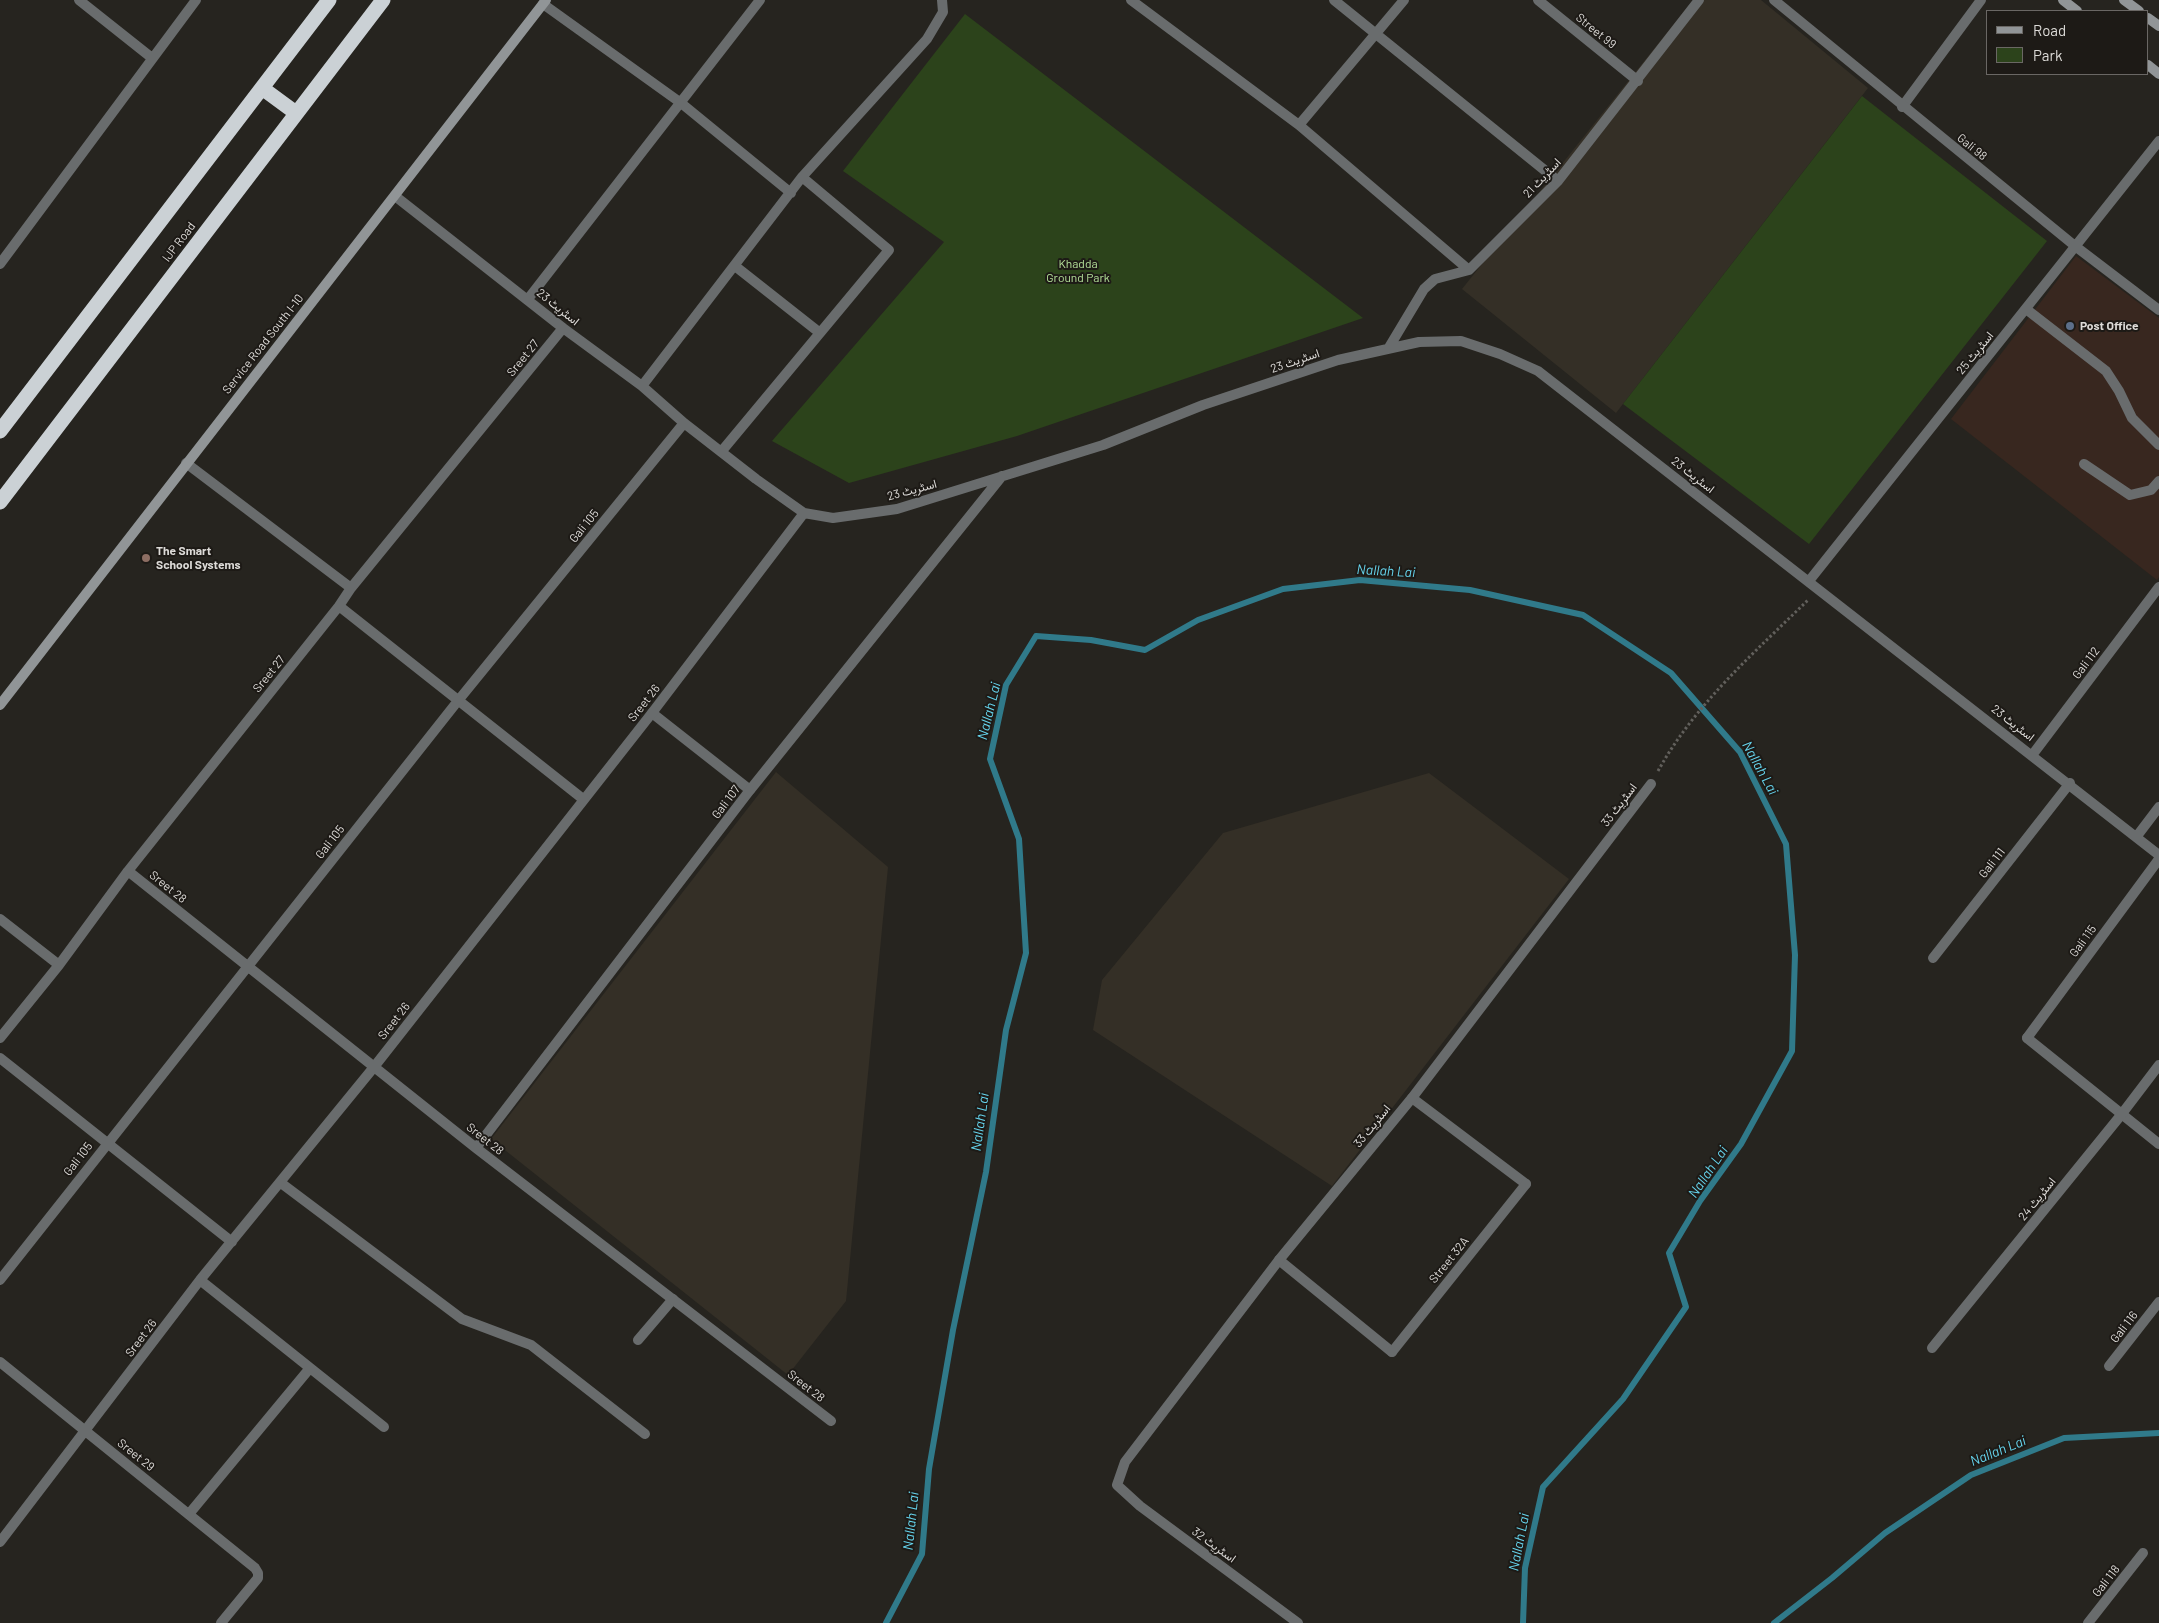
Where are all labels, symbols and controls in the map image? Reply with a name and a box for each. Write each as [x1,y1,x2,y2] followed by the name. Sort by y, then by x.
[1573,10,1619,52] street label: Street 99
[1986,10,2149,75] legend
[2033,21,2066,39] text: Road
[2033,46,2062,64] text: Park
[1954,131,1990,163] street label: Gali 98
[1520,155,1564,201] street label: اسٹریٹ 21
[159,219,199,265] street label: IJP Road
[1046,257,1110,285] park label: Khadda Ground Park
[534,285,582,329] street label: اسٹریٹ 23
[220,291,306,397] street label: Service Road South I-10
[2080,319,2139,333] place label: Post Office
[2064,320,2076,332] marker: Post Office
[1953,329,1997,377] street label: اسٹریٹ 25
[504,337,542,379] street label: Sreet 27
[1269,346,1321,376] street label: اسٹریٹ 23
[1669,454,1717,496] street label: اسٹریٹ 23
[886,476,938,504] street label: اسٹریٹ 23
[566,506,602,546] street label: Gali 105
[156,544,241,572] place label: The Smart School Systems
[140,552,152,564] marker: The Smart School Systems
[1356,561,1416,581] water label: Nallah Lai
[2069,644,2103,682] street label: Gali 112
[250,653,288,695] street label: Sreet 27
[974,680,1004,742] water label: Nallah Lai
[625,681,663,725] street label: Sreet 26
[1989,702,2037,744] street label: اسٹریٹ 23
[1738,738,1782,798] water label: Nallah Lai
[1598,780,1640,830] street label: اسٹریٹ 33
[709,782,743,822] street label: Gali 107
[312,822,348,862] street label: Gali 105
[1976,845,2008,881] street label: Gali 111
[147,868,189,906] street label: Sreet 28
[2067,922,2099,960] street label: Gali 115
[375,999,413,1043] street label: Sreet 26
[968,1092,992,1152] water label: Nallah Lai
[1350,1102,1394,1150] street label: اسٹریٹ 33
[463,1120,507,1158] street label: Sreet 28
[60,1139,96,1179] street label: Gali 105
[1685,1143,1731,1201] water label: Nallah Lai
[2015,1175,2059,1223] street label: اسٹریٹ 24
[1426,1234,1472,1286] street label: Street 32A
[2107,1308,2141,1346] street label: Gali 116
[122,1316,160,1360] street label: Sreet 26
[784,1367,828,1405] street label: Sreet 28
[1968,1432,2028,1470] water label: Nallah Lai
[115,1436,157,1474] street label: Sreet 29
[900,1491,922,1551] water label: Nallah Lai
[1505,1511,1533,1573] water label: Nallah Lai
[1189,1524,1239,1566] street label: اسٹریٹ 32
[2089,1562,2123,1600] street label: Gali 118

